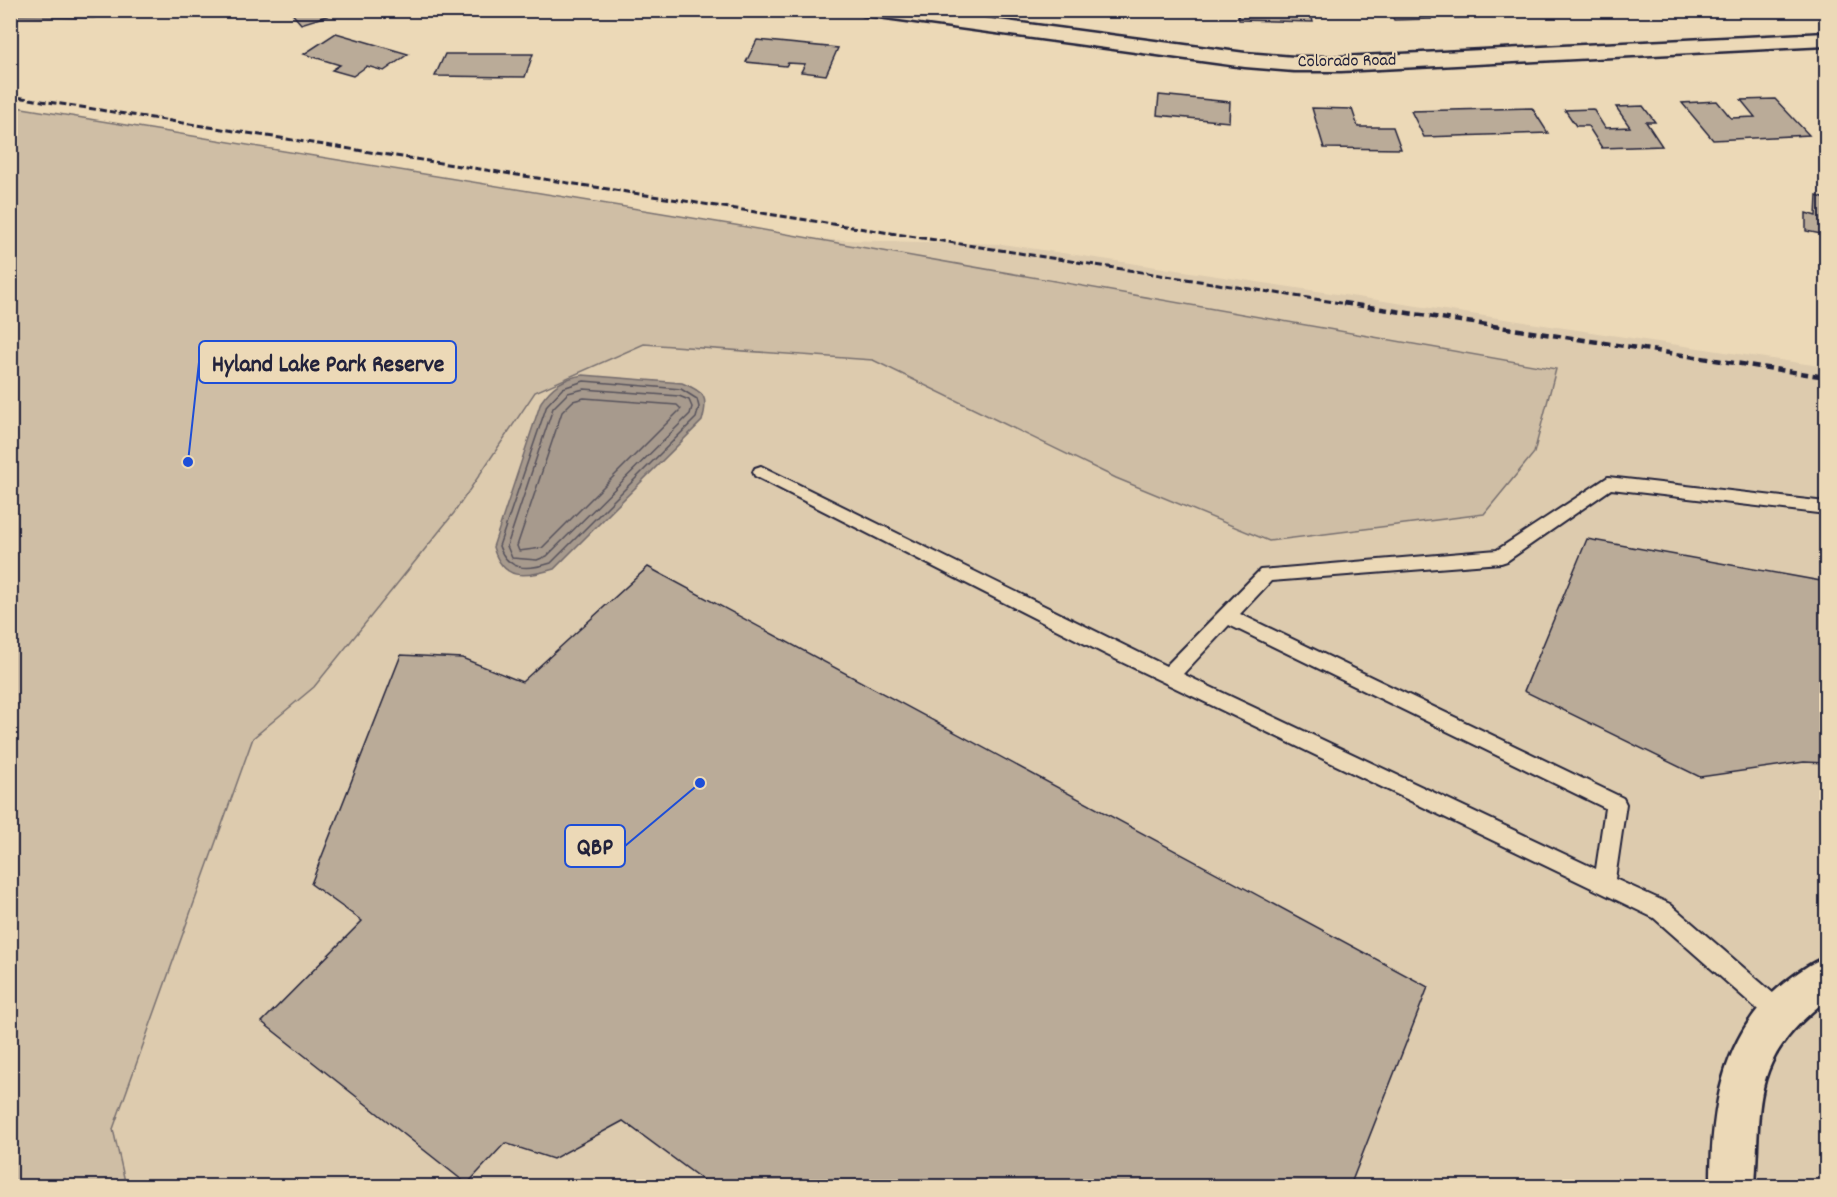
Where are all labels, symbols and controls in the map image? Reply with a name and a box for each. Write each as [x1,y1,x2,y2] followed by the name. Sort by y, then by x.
[1298,49,1396,75] street label: Colorado Road
[199,341,456,383] callout: Hyland Lake Park Reserve
[212,349,445,383] text: Hyland Lake Park Reserve
[565,825,625,867] callout: QBP
[577,832,613,866] text: QBP

